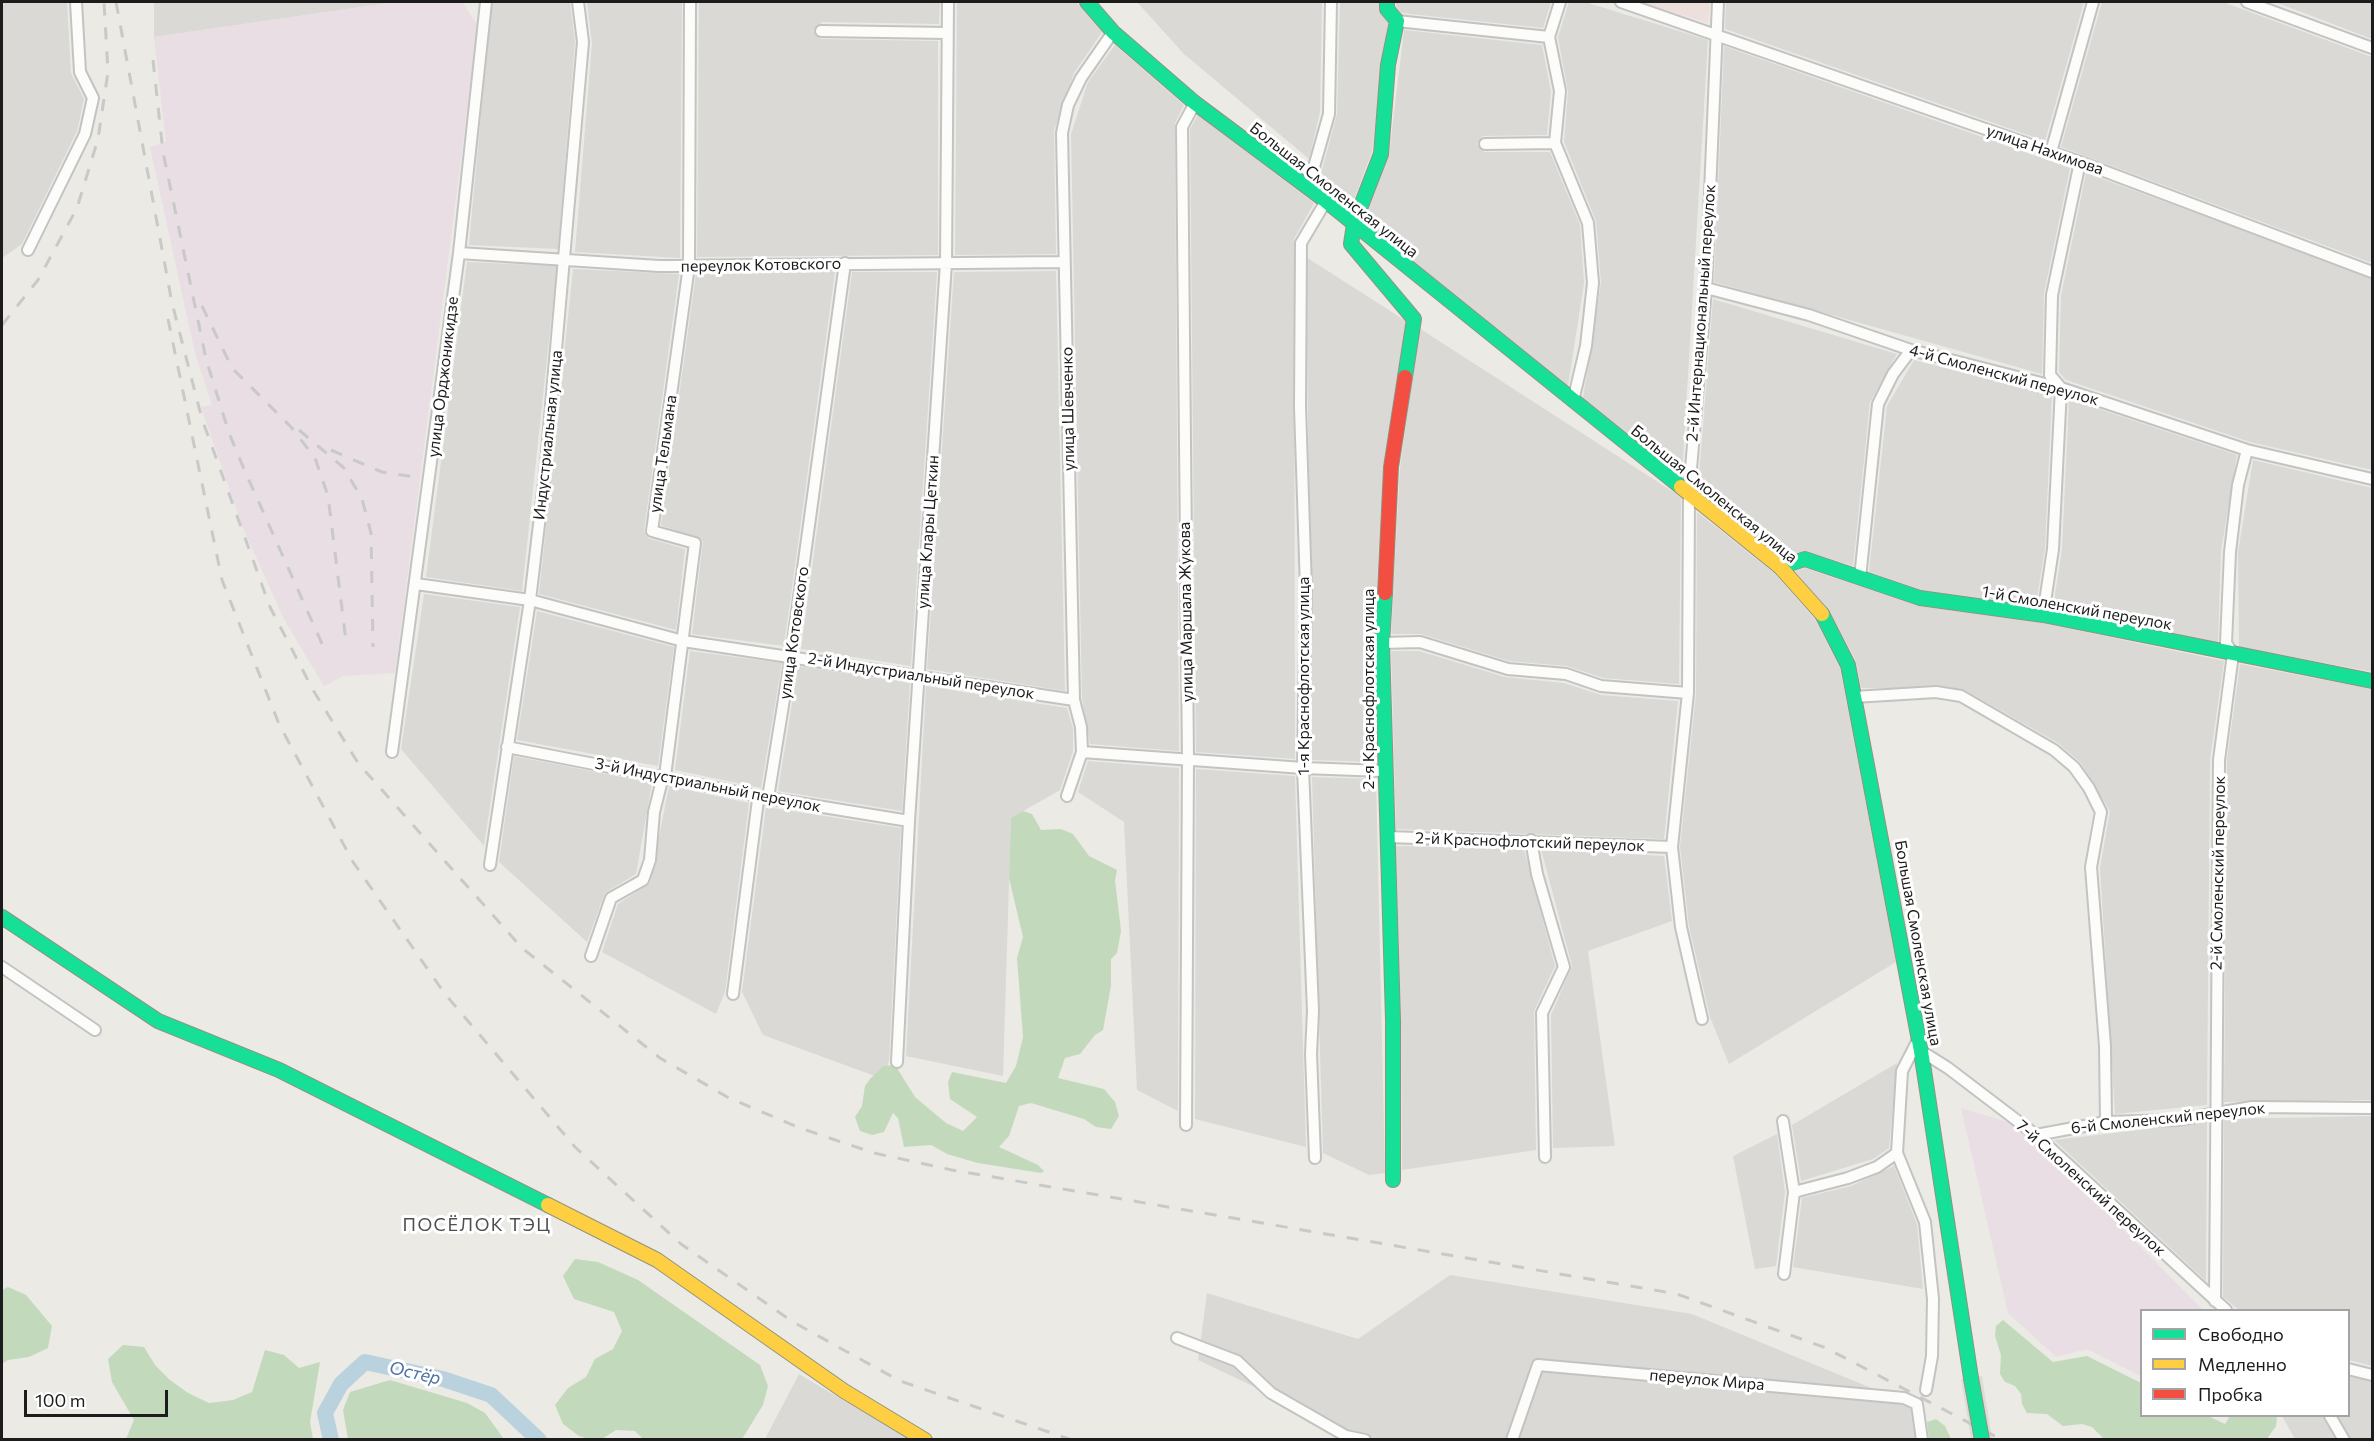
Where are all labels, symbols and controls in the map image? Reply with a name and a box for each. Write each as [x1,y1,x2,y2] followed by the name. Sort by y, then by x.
[1246,118,1422,262] street label: Большая Смоленская улица
[1984,121,2106,179] street label: улица Нахимова
[1682,184,1720,442] street label: 2-й Интернациональный переулок
[681,254,841,276] street label: переулок Котовского
[424,295,462,459] street label: улица Орджоникидзе
[1907,340,2101,410] street label: 4-й Смоленский переулок
[1057,347,1079,471] street label: улица Шевченко
[530,349,566,521] street label: Индустриальная улица
[645,394,681,514] street label: улица Тельмана
[1627,421,1801,567] street label: Большая Смоленская улица
[913,454,943,610] street label: улица Клары Цеткин
[1175,522,1197,702] street label: улица Маршала Жукова
[775,565,813,701] street label: улица Котовского
[1294,577,1314,775] street label: 1-я Краснофлотская улица
[1981,582,2173,634] street label: 1-й Смоленский переулок
[1359,589,1379,789] street label: 2-я Краснофлотская улица
[806,649,1036,703] street label: 2-й Индустриальный переулок
[594,754,822,816] street label: 3-й Индустриальный переулок
[2207,776,2229,970] street label: 2-й Смоленский переулок
[1415,828,1645,856] street label: 2-й Краснофлотский переулок
[1890,839,1946,1047] street label: Большая Смоленская улица
[2070,1098,2266,1138] street label: 6-й Смоленский переулок
[2012,1116,2170,1260] street label: 7-й Смоленский переулок
[402,1214,552,1236] district label: ПОСЁЛОК ТЭЦ
[2140,1309,2350,1417] legend
[2198,1323,2284,1345] text: Свободно
[2198,1353,2287,1375] text: Медленно
[387,1357,443,1389] water label: Остёр
[1649,1365,1765,1395] street label: переулок Мира
[27,1378,171,1416] scale bar
[2198,1383,2263,1405] text: Пробка
[35,1389,85,1411] text: 100 m

